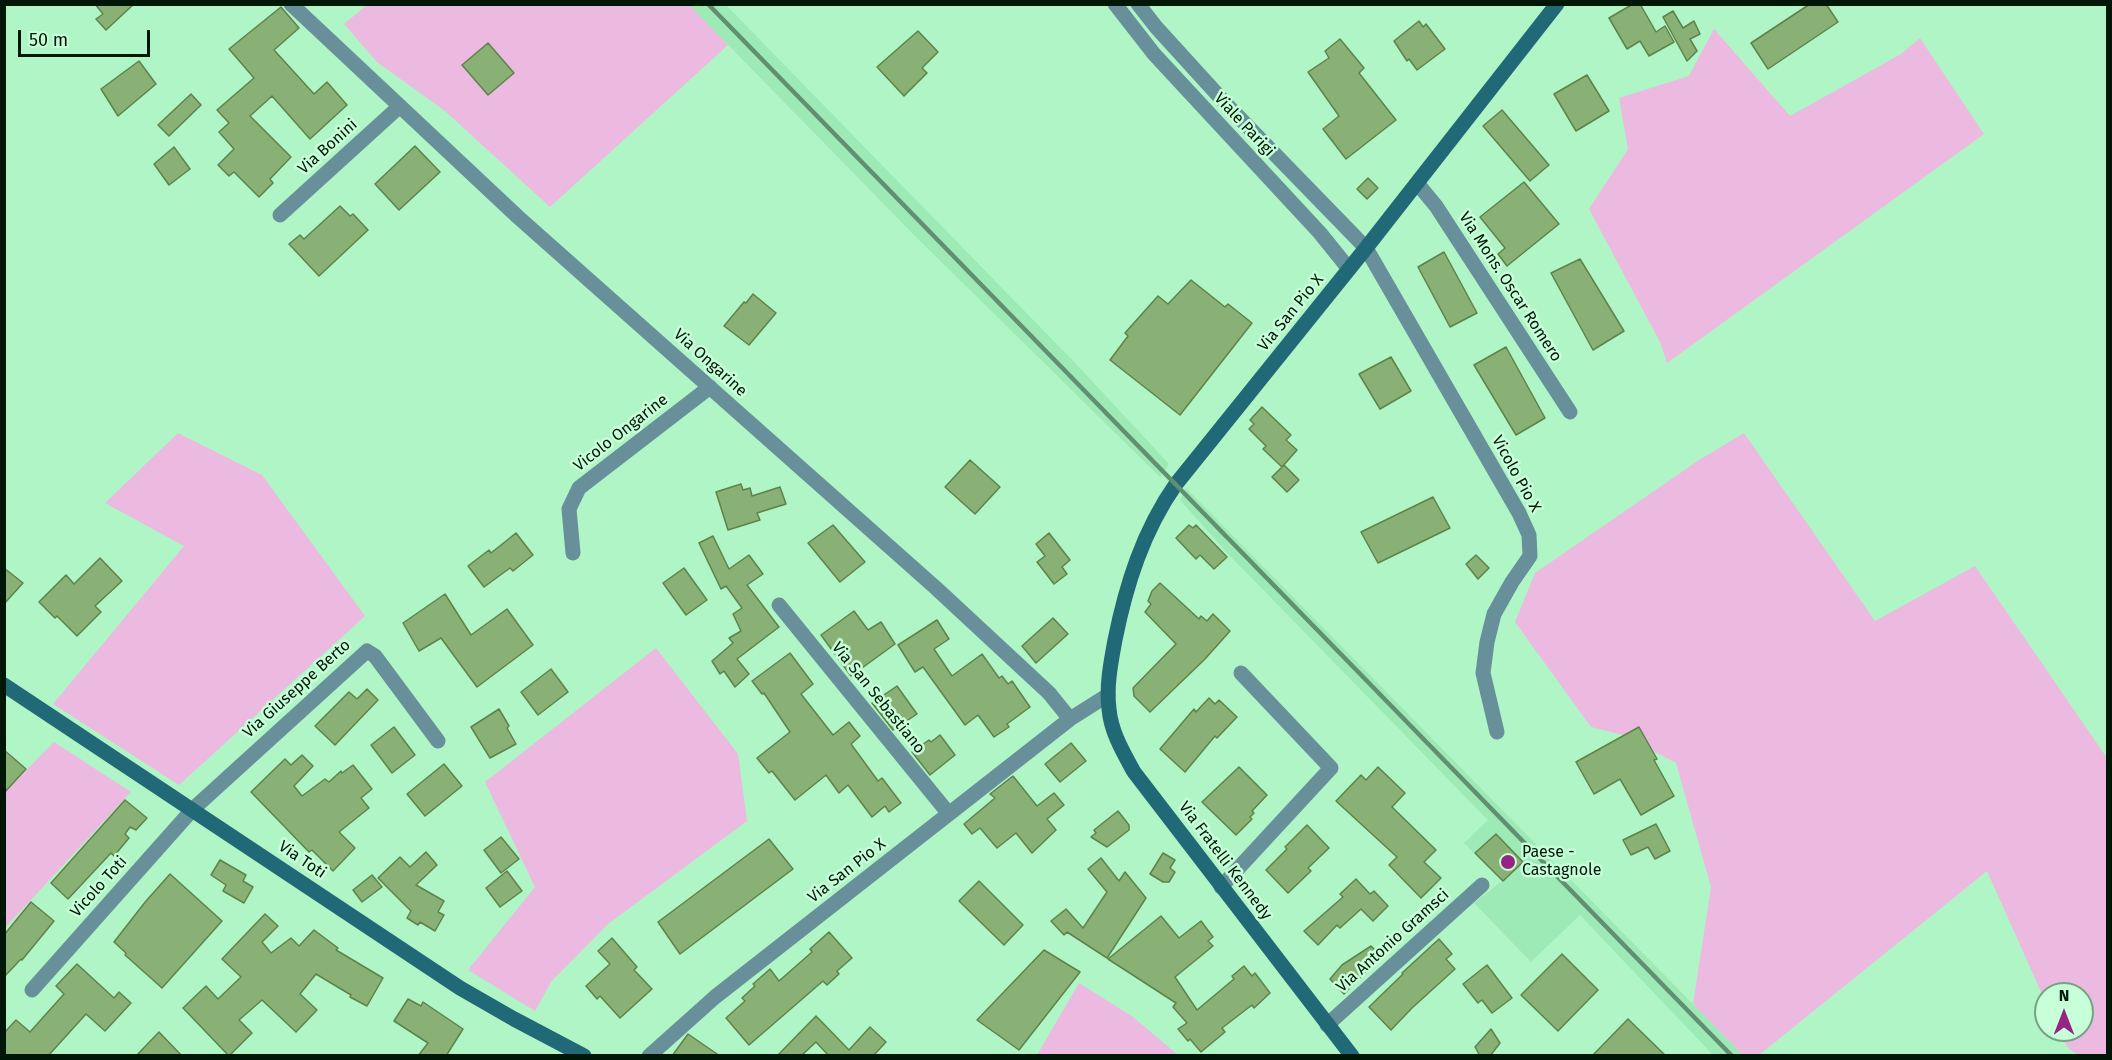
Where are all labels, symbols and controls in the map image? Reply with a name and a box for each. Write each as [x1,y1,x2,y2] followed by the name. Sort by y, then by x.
[21,18,153,56] scale bar
[29,29,68,51] text: 50 m
[1210,89,1278,161] street label: Viale Parigi
[294,115,362,179] street label: Via Bonini
[1454,209,1566,365] street label: Via Mons. Oscar Romero
[1254,271,1328,355] street label: Via San Pio X
[669,325,751,401] street label: Via Ongarine
[570,390,672,476] street label: Vicolo Ongarine
[1487,432,1545,516] street label: Vicolo Pio X
[239,636,355,742] street label: Via Giuseppe Berto
[827,638,929,758] street label: Via San Sebastiano
[1174,798,1276,924] street label: Via Fratelli Kennedy
[804,835,890,907] street label: Via San Pio X
[275,837,329,883] street label: Via Toti
[1522,843,1601,881] place label: Paese - Castagnole
[67,853,131,921] street label: Vicolo Toti
[1499,853,1517,871] marker: Paese - Castagnole
[1333,885,1453,997] street label: Via Antonio Gramsci
[2034,982,2094,1042] north arrow
[2059,986,2069,1005] text: N

